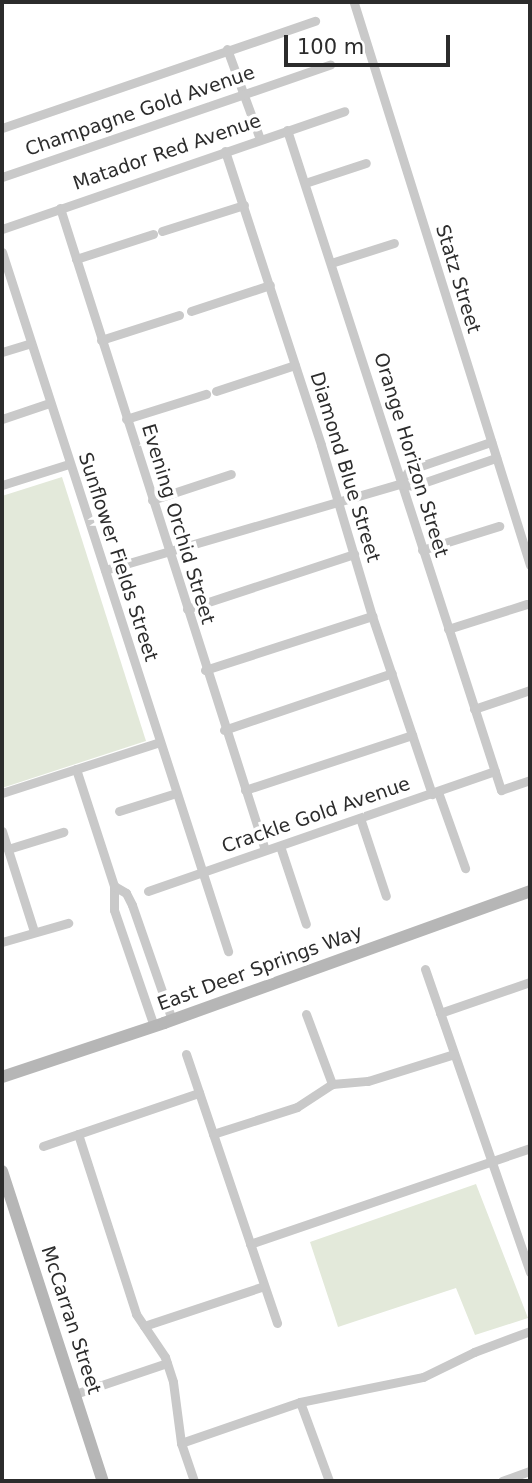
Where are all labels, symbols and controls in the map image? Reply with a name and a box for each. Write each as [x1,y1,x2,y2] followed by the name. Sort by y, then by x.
[287,21,453,65] scale bar
[297,35,364,59] text: 100 m
[22,61,258,161] street label: Champagne Gold Avenue
[70,109,264,195] street label: Matador Red Avenue
[431,222,485,336] street label: Statz Street
[369,350,453,560] street label: Orange Horizon Street
[305,369,385,565] street label: Diamond Blue Street
[137,421,219,627] street label: Evening Orchid Street
[73,450,163,664] street label: Sunflower Fields Street
[219,772,413,858] street label: Crackle Gold Avenue
[154,920,366,1016] street label: East Deer Springs Way
[36,1243,106,1397] street label: McCarran Street

